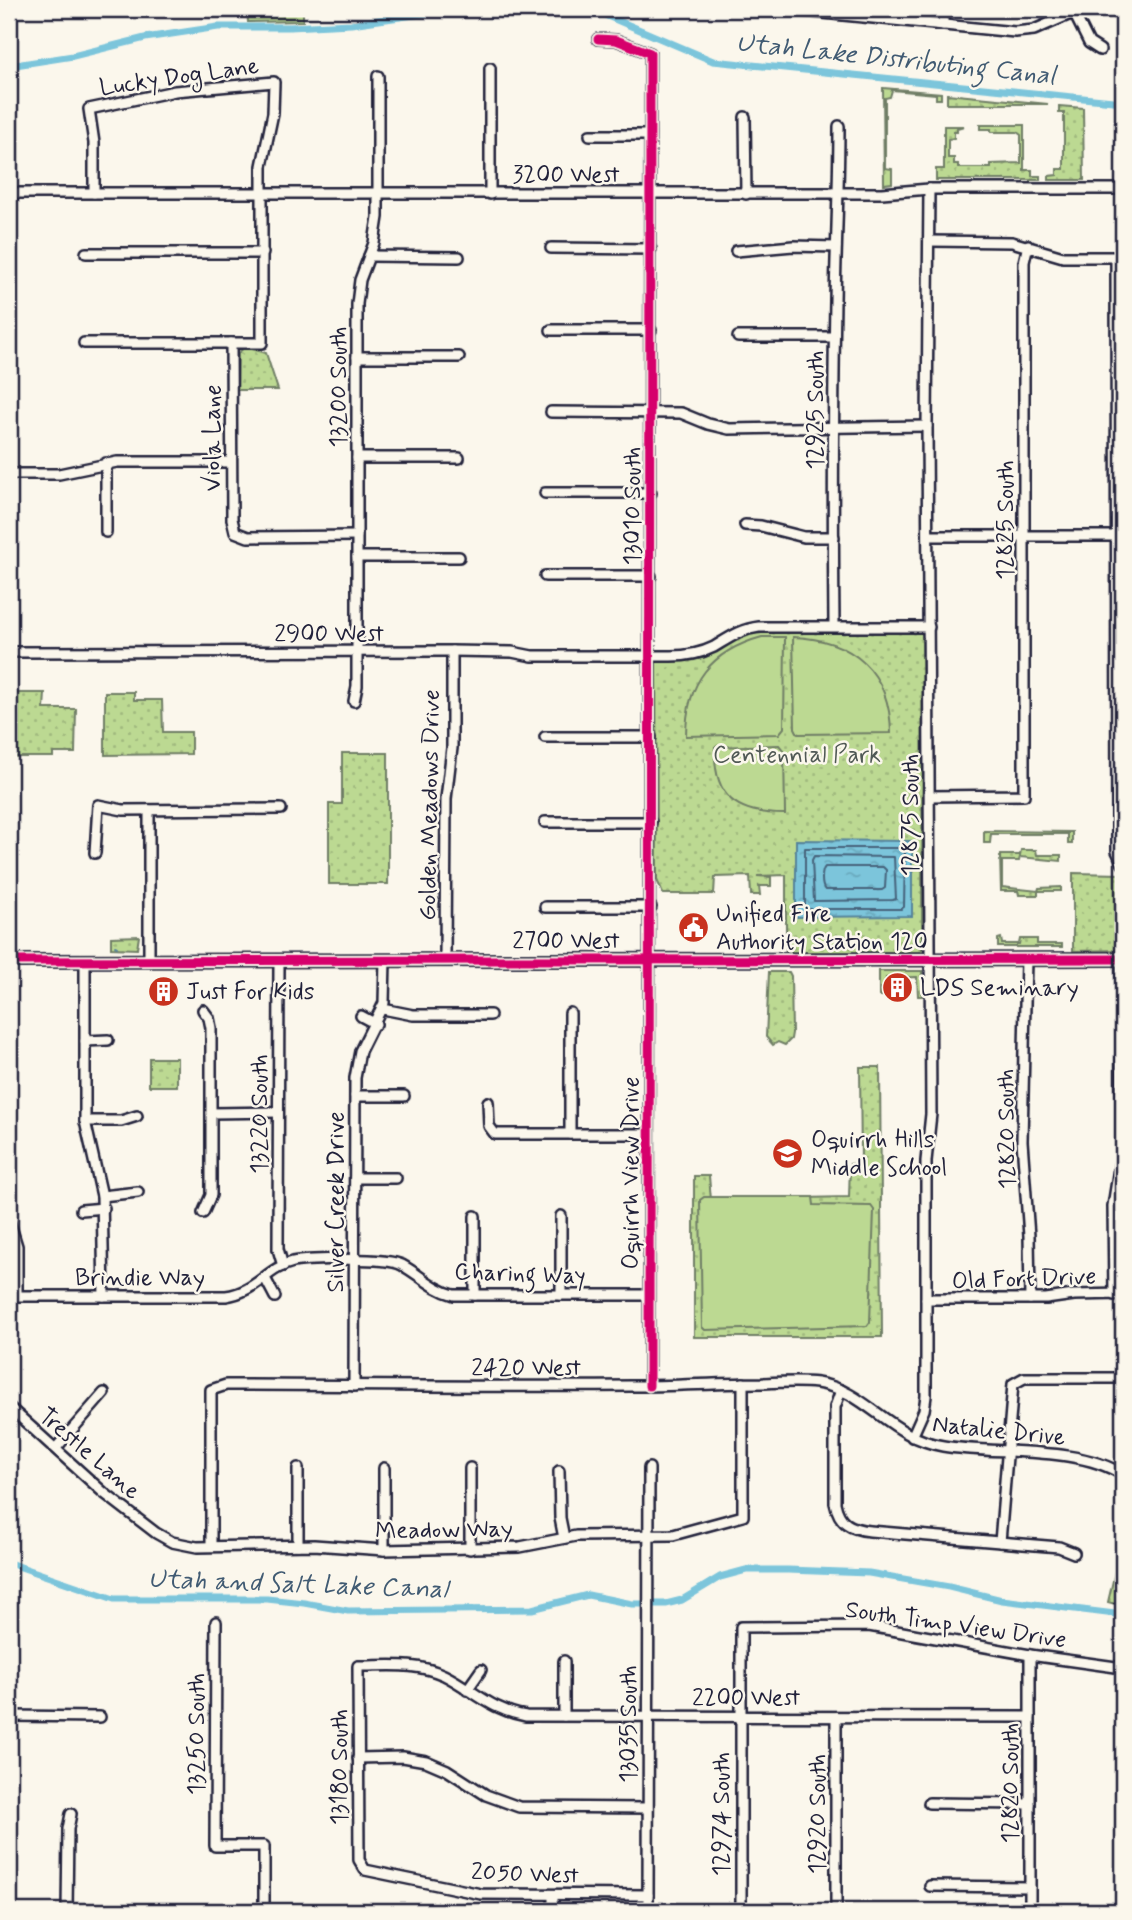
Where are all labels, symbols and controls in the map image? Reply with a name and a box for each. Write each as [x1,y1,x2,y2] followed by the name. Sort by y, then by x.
[734,26,1060,97] water label: Utah Lake Distributing Canal
[97,51,261,106] street label: Lucky Dog Lane
[512,160,620,191] street label: 3200 West
[324,327,355,447] street label: 13200 South
[801,350,832,470] street label: 12925 South
[198,384,229,492] street label: Viola Lane
[618,447,649,565] street label: 13010 South
[991,460,1022,580] street label: 12825 South
[274,619,384,650] street label: 2900 West
[413,689,448,921] street label: Golden Meadows Drive
[713,740,881,771] park label: Centennial Park
[896,754,927,876] street label: 12875 South
[716,899,928,958] place label: Unified Fire Authority Station 120
[676,910,710,944] public building icon: Unified Fire Authority Station 120
[512,926,620,957] street label: 2700 West
[880,970,914,1004] building icon: LDS Seminary
[920,973,1079,1004] place label: LDS Seminary
[146,974,180,1008] building icon: Just For Kids
[186,977,315,1008] place label: Just For Kids
[245,1054,276,1174] street label: 13220 South
[991,1068,1024,1189] street label: 12820 South
[616,1077,647,1269] street label: Oquirrh View Drive
[321,1111,352,1293] street label: Silver Creek Drive
[811,1125,947,1184] place label: Oquirrh Hills Middle School
[771,1136,805,1170] school or university icon: Oquirrh Hills Middle School
[454,1257,586,1295] street label: Charing Way
[951,1261,1097,1298] street label: Old Fort Drive
[75,1263,205,1294] street label: Brindie Way
[471,1353,581,1384] street label: 2420 West
[31,1401,147,1507] street label: Trestle Lane
[931,1409,1067,1454] street label: Natalie Drive
[375,1514,513,1547] street label: Meadow Way
[148,1563,452,1607] water label: Utah and Salt Lake Canal
[843,1595,1068,1656] street label: South Timp View Drive
[614,1665,645,1783] street label: 13035 South
[182,1673,213,1795] street label: 13250 South
[692,1683,800,1714] street label: 2200 West
[325,1709,356,1825] street label: 13180 South
[996,1723,1027,1843] street label: 12820 South
[707,1752,738,1876] street label: 12974 South
[803,1754,834,1874] street label: 12920 South
[470,1857,580,1892] street label: 2050 West

